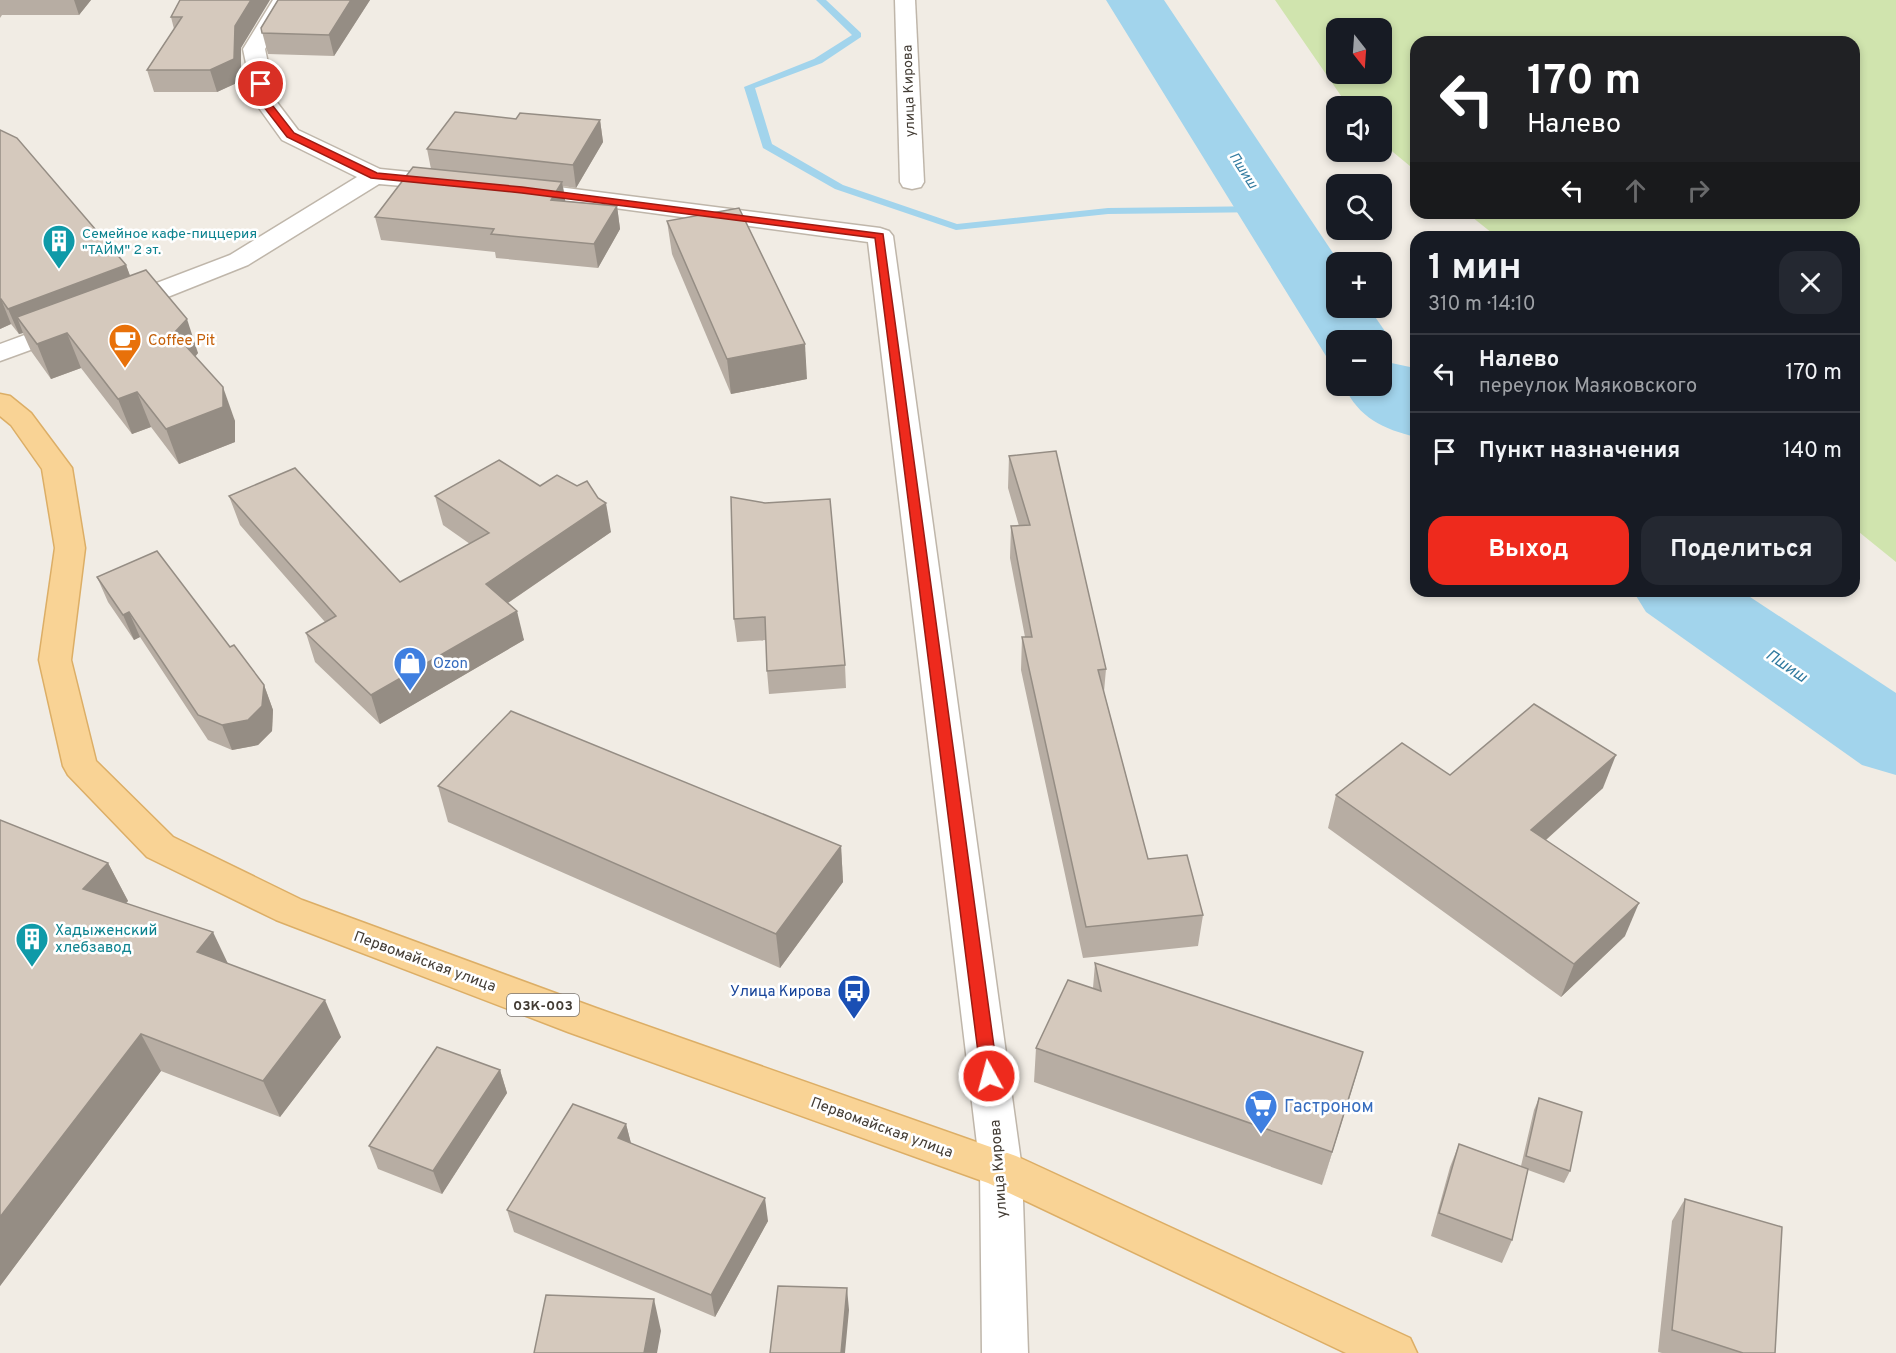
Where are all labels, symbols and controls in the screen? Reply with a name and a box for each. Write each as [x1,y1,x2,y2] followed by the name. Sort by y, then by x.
[1326,18,1392,84] north arrow
[1326,18,1392,396] map controls
[899,45,920,137] street label: улица Кирова
[1527,56,1641,109] text: 170 m
[235,58,286,109] pin
[1428,60,1506,138] icon: left
[244,67,277,100] icon: arrive
[1326,96,1392,162] button: sound
[1527,108,1621,142] text: Налево
[1225,149,1261,193] water label: Пшиш
[1326,174,1392,240] button: search
[1556,174,1589,207] icon: left
[1619,174,1652,207] icon: ahead
[1682,174,1715,207] icon: right
[41,223,77,270] building icon: Семейное кафе-пиццерия "ТАЙМ" 2 эт.
[82,226,257,259] place label: Семейное кафе-пиццерия "ТАЙМ" 2 эт.
[1428,246,1522,292] text: 1 мин
[1779,251,1842,314] button: close
[1326,252,1392,318] button: +
[1428,292,1536,318] text: 310 m · 14:10
[107,322,143,369] cafe icon: Coffee Pit
[1326,330,1392,396] button: −
[148,332,215,351] place label: Coffee Pit
[1479,347,1559,374] text: Налево
[1428,357,1461,390] icon: left
[1785,360,1842,387] text: 170 m
[1479,374,1697,400] text: переулок Маяковского
[1428,435,1461,468] icon: arrive
[1479,438,1680,465] text: Пункт назначения
[1783,438,1842,465] text: 140 m
[1428,516,1629,585] button: Выход
[1641,516,1842,585] button: Поделиться
[392,645,428,692] shop icon: Ozon
[1761,646,1811,688] water label: Пшиш
[433,655,468,674] place label: Ozon
[14,921,50,968] building icon: Хадыженский хлебзавод
[55,922,157,958] place label: Хадыженский хлебзавод
[351,928,498,997] street label: Первомайская улица
[836,973,872,1020] bus stop icon: Улица Кирова
[730,983,831,1002] place label: Улица Кирова
[507,994,579,1016] road number: 03К-003
[957,1044,1021,1108] position arrow
[1243,1088,1279,1135] supermarket icon: Гастроном
[808,1094,955,1163] street label: Первомайская улица
[1284,1096,1374,1119] place label: Гастроном
[987,1119,1012,1219] street label: улица Кирова

